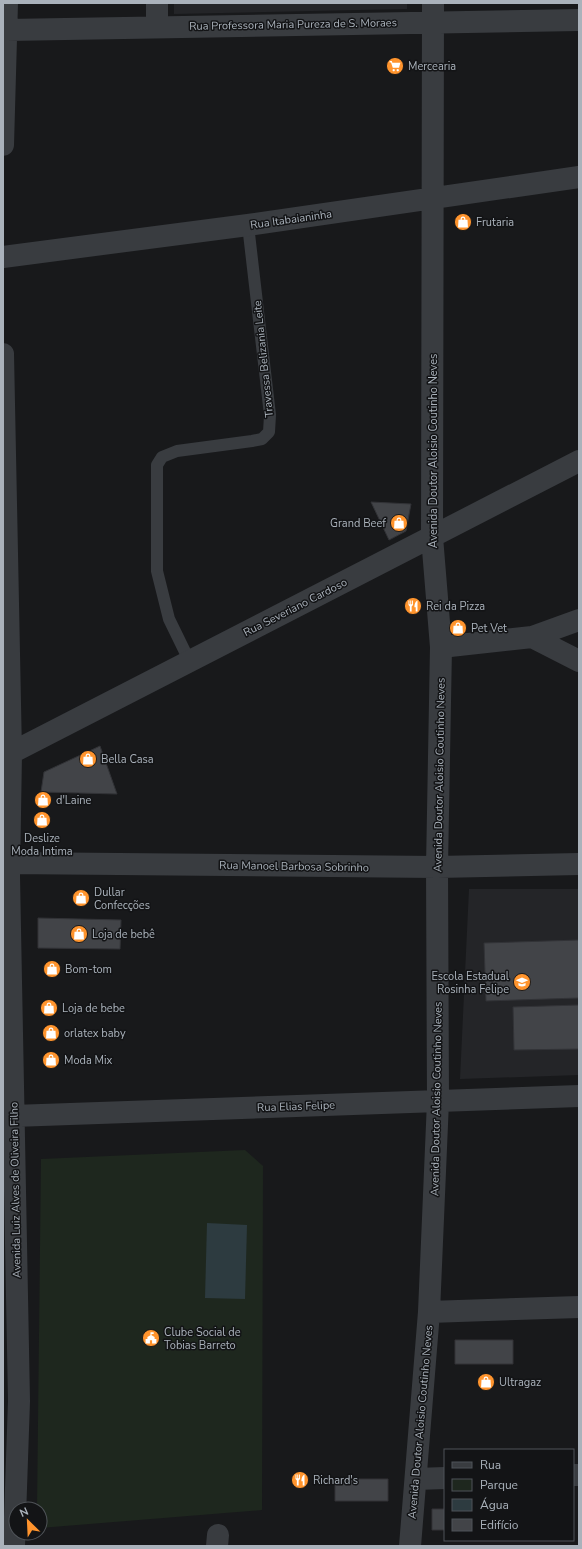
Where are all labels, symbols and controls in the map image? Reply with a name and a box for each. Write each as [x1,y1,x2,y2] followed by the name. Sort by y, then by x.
[189,15,397,34] street label: Rua Professora Maria Pureza de S. Moraes
[385,56,405,76] supermarket icon: Mercearia
[408,59,456,74] place label: Mercearia
[249,206,333,233] street label: Rua Itabaianinha
[453,212,473,232] shop icon: Frutaria
[476,215,514,230] place label: Frutaria
[250,300,277,418] street label: Travessa Belizania Leite
[426,354,441,548] street label: Avenida Doutor Aloisio Coutinho Neves
[389,513,409,533] shop icon: Grand Beef
[330,516,386,531] place label: Grand Beef
[241,575,350,640] street label: Rua Severiano Cardoso
[403,596,423,616] restaurant icon: Rei da Pizza
[426,599,485,614] place label: Rei da Pizza
[448,618,468,638] shop icon: Pet Vet
[471,621,507,636] place label: Pet Vet
[430,678,449,872] street label: Avenida Doutor Aloisio Coutinho Neves
[78,749,98,769] shop icon: Bella Casa
[101,752,154,767] place label: Bella Casa
[33,790,53,810] shop icon: d'Laine
[56,793,91,808] place label: d'Laine
[32,810,52,830] shop icon: Deslize Moda Intima
[11,831,73,859] place label: Deslize Moda Intima
[219,858,369,875] street label: Rua Manoel Barbosa Sobrinho
[94,885,150,913] place label: Dullar Confecções
[71,888,91,908] shop icon: Dullar Confecções
[69,924,89,944] shop icon: Loja de bebê
[92,927,155,942] place label: Loja de bebê
[42,959,62,979] shop icon: Bom-tom
[65,962,112,977] place label: Bom-tom
[431,969,510,997] place label: Escola Estadual Rosinha Felipe
[512,972,532,992] school or university icon: Escola Estadual Rosinha Felipe
[39,998,59,1018] shop icon: Loja de bebe
[62,1001,125,1016] place label: Loja de bebe
[427,1002,446,1196] street label: Avenida Doutor Aloisio Coutinho Neves
[41,1023,61,1043] shop icon: orlatex baby
[64,1026,126,1041] place label: orlatex baby
[41,1050,61,1070] shop icon: Moda Mix
[64,1053,113,1068] place label: Moda Mix
[257,1098,335,1115] street label: Rua Elias Felipe
[6,1102,25,1278] street label: Avenida Luiz Alves de Oliveira Filho
[405,1324,436,1520] street label: Avenida Doutor Aloisio Coutinho Neves
[164,1325,241,1353] place label: Clube Social de Tobias Barreto
[141,1328,161,1348] public building icon: Clube Social de Tobias Barreto
[476,1372,496,1392] shop icon: Ultragaz
[499,1375,541,1390] place label: Ultragaz
[444,1449,574,1541] legend
[480,1457,501,1473] text: Rua
[290,1470,310,1490] restaurant icon: Richard's
[313,1473,358,1488] place label: Richard's
[480,1477,518,1493] text: Parque
[480,1497,509,1513] text: Água
[8,1501,48,1541] north arrow
[17,1504,31,1521] text: N
[480,1517,519,1533] text: Edifício

